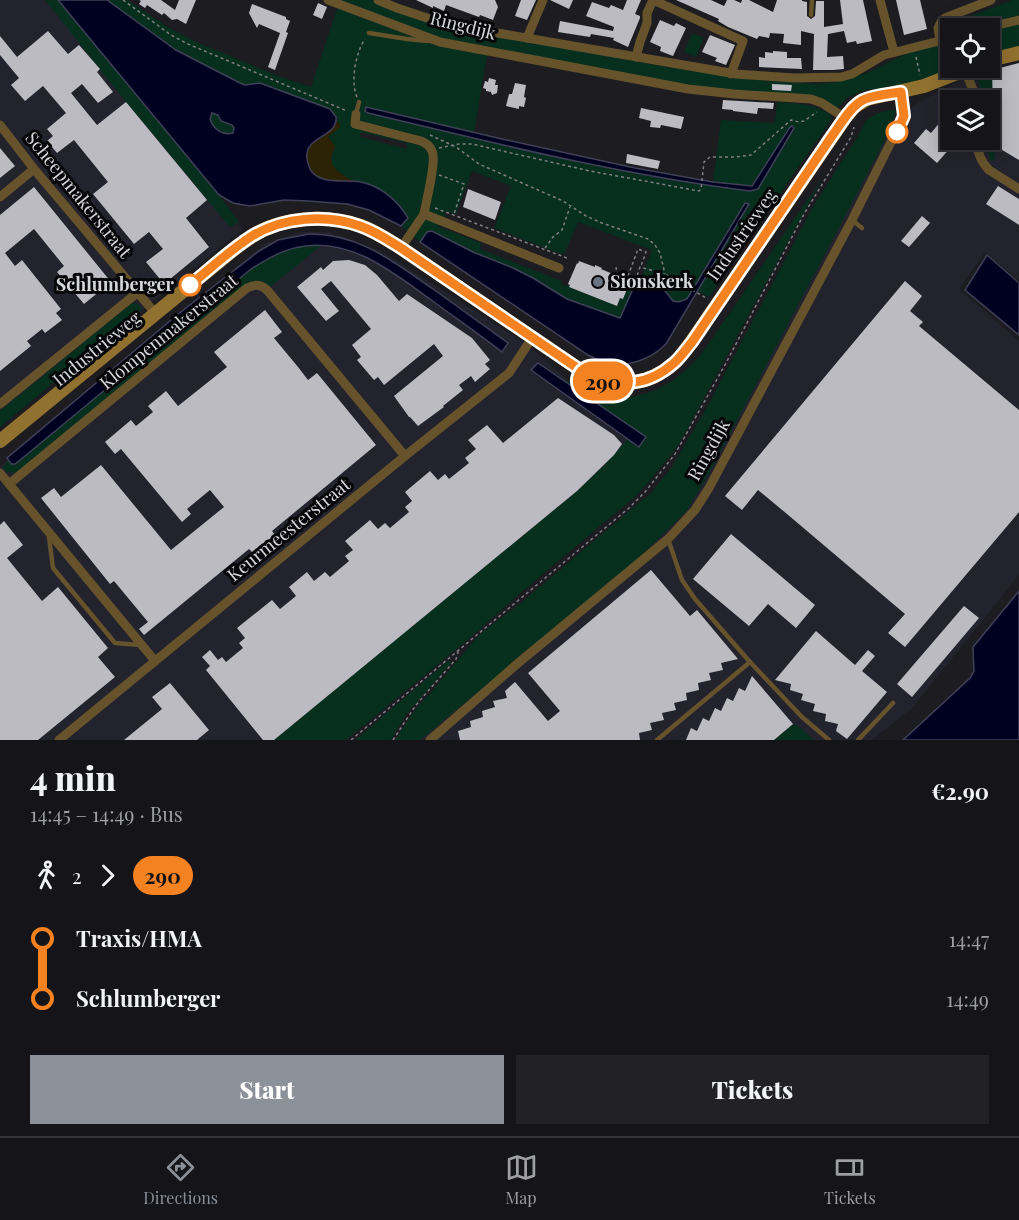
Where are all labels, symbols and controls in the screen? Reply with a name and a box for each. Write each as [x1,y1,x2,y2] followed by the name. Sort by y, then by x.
[428,5,499,45] street label: Ringdijk
[940,18,1000,150] map controls
[940,18,1000,78] button: locate
[940,90,1000,150] button: layers
[886,121,908,143] unlabelled marker
[20,126,138,263] street label: Scheepmakerstraat
[701,183,782,285] street label: Industrieweg
[94,268,243,394] street label: Klompenmakerstraat
[610,269,694,293] place label: Sionskerk
[56,272,175,296] place label: Schlumberger
[179,274,201,296] marker: Schlumberger
[591,275,605,289] marker: Sionskerk
[47,305,146,391] street label: Industrieweg
[568,362,638,400] line badge: 290
[585,367,621,395] text: 290
[681,414,735,485] street label: Ringdijk
[222,472,355,586] street label: Keurmeesterstraat
[30,755,116,799] text: 4 min
[931,776,989,806] text: €2.90
[30,800,183,827] text: 14:45 – 14:49 · Bus
[30,859,63,892] icon: walk
[91,859,124,892] icon: forward
[145,861,181,889] text: 290
[72,862,82,889] text: 2
[76,923,202,953] text: Traxis/HMA
[949,925,989,952] text: 14:47
[76,983,220,1013] text: Schlumberger
[946,985,989,1012] text: 14:49
[30,1055,504,1124] button: Start
[516,1055,989,1124] button: Tickets
[143,1151,218,1208] tab: Directions
[505,1151,538,1208] tab: Map
[824,1151,876,1208] tab: Tickets

